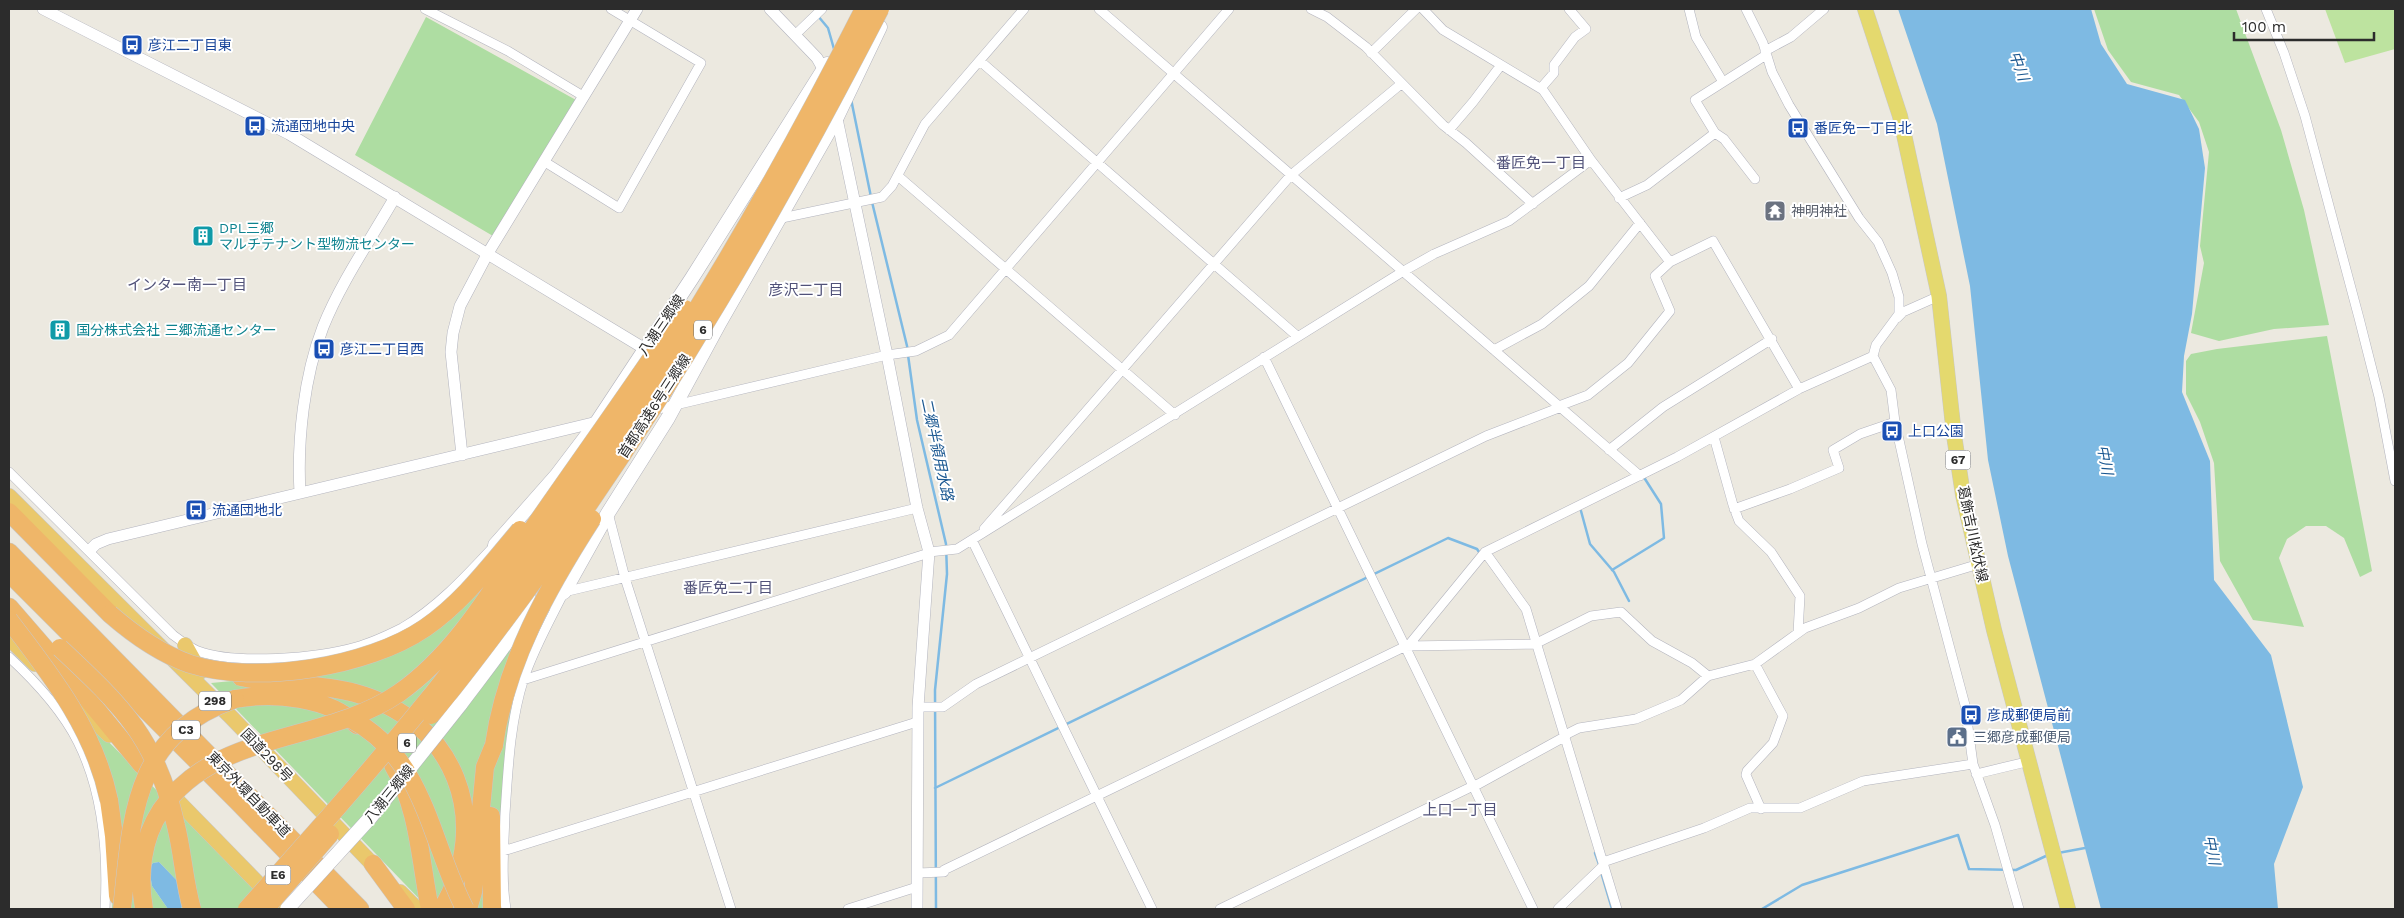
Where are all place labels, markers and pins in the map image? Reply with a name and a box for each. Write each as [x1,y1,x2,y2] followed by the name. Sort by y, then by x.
[120,33,144,57] bus stop icon: 彦江二丁目東
[148,37,232,53] place label: 彦江二丁目東
[243,114,267,138] bus stop icon: 流通団地中央
[1786,116,1810,140] bus stop icon: 番匠免一丁目北
[271,118,355,134] place label: 流通団地中央
[1814,120,1912,136] place label: 番匠免一丁目北
[1763,199,1787,223] temple icon: 神明神社
[1791,203,1847,219] place label: 神明神社
[219,220,415,252] place label: DPL三郷 マルチテナント型物流センター
[191,224,215,248] building icon: DPL三郷 マルチテナント型物流センター
[48,318,72,342] building icon: 国分株式会社 三郷流通センター
[76,322,277,338] place label: 国分株式会社 三郷流通センター
[312,337,336,361] bus stop icon: 彦江二丁目西
[340,341,424,357] place label: 彦江二丁目西
[1880,419,1904,443] bus stop icon: 上口公園
[1908,423,1964,439] place label: 上口公園
[184,498,208,522] bus stop icon: 流通団地北
[212,502,282,518] place label: 流通団地北
[1959,703,1983,727] bus stop icon: 彦成郵便局前
[1987,707,2071,723] place label: 彦成郵便局前
[1945,725,1969,749] public building icon: 三郷彦成郵便局
[1973,729,2071,745] place label: 三郷彦成郵便局

